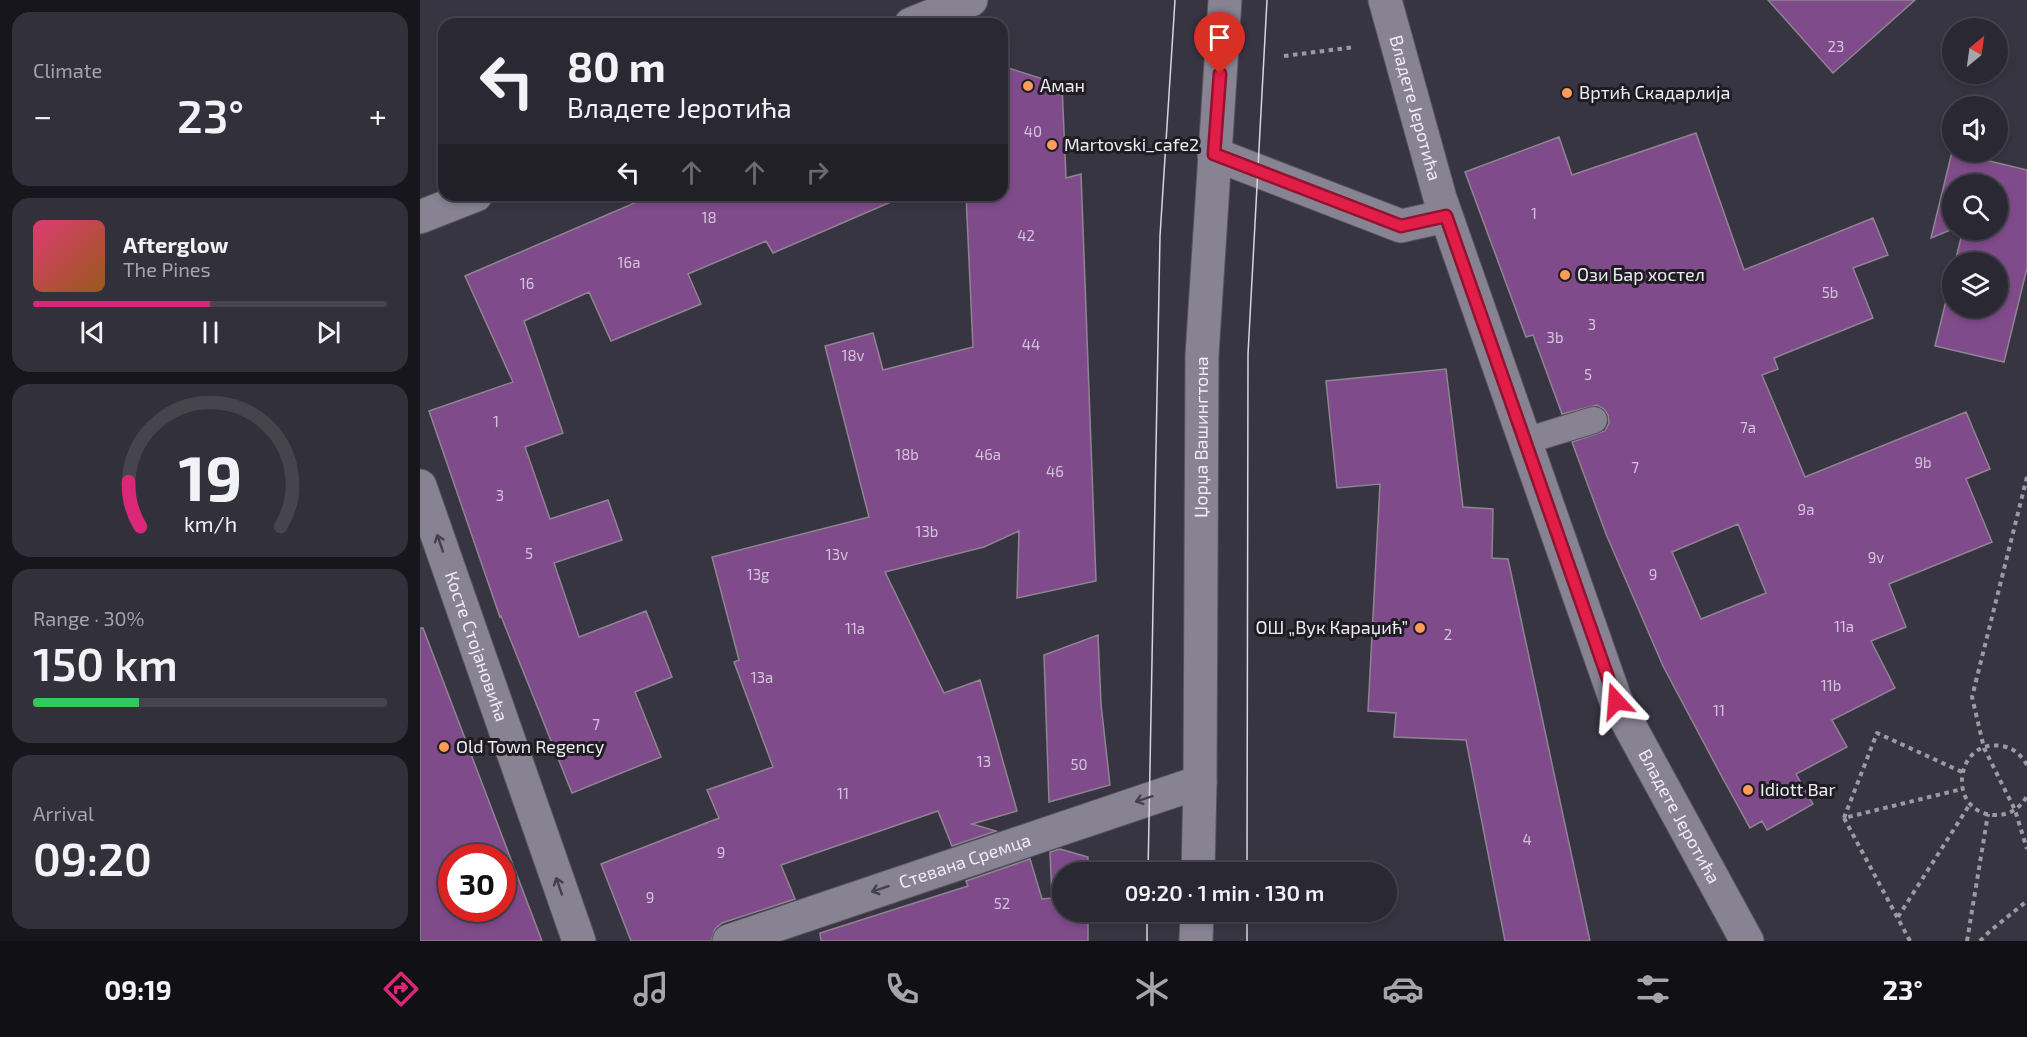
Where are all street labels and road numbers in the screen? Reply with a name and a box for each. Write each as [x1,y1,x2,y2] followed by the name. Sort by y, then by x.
[1385,32,1447,183] street label: Владете Јеротића
[1189,356,1212,518] street label: Џорџа Вашингтона
[441,568,513,724] street label: Косте Стојановића
[1634,745,1725,887] street label: Владете Јеротића
[896,828,1033,893] street label: Стевана Сремца

